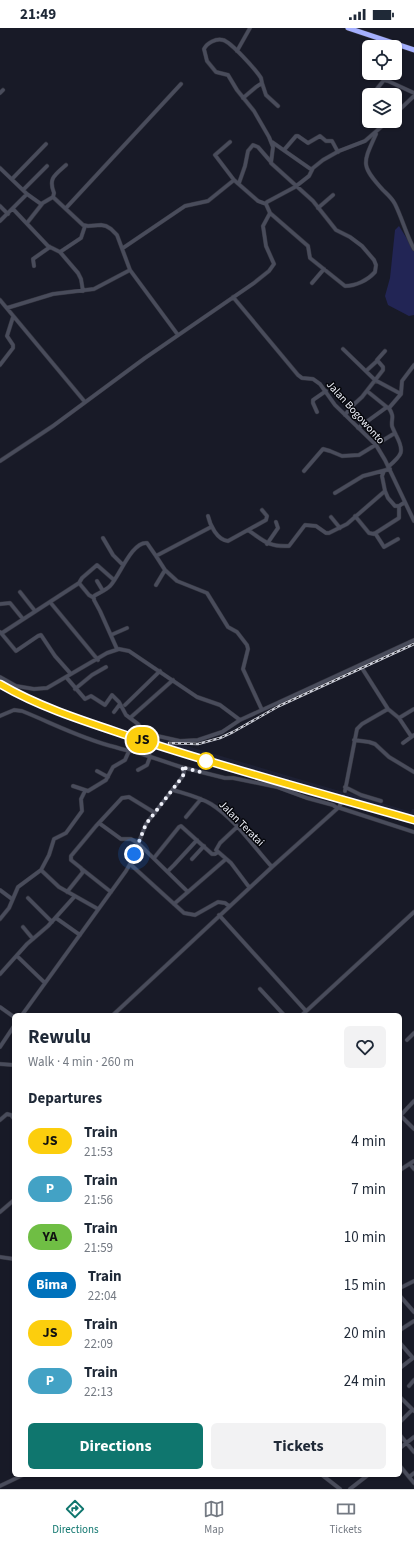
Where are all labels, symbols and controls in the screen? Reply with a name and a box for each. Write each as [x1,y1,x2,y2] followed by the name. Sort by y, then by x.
[20,4,56,25] text: 21:49
[362,40,402,128] map controls
[362,40,402,80] button: locate
[362,88,402,128] button: layers
[323,377,388,447] street label: Jalan Bogowonto
[124,727,160,753] line badge: JS
[135,730,149,750] text: JS
[197,752,215,770] unlabelled marker
[216,797,268,849] street label: Jalan Teratai
[124,844,144,864] your location
[28,1024,91,1051] text: Rewulu
[344,1026,386,1068] button: heart
[28,1053,134,1071] text: Walk · 4 min · 260 m
[28,1088,102,1109] text: Departures
[84,1122,118,1143] text: Train
[43,1131,57,1151] text: JS
[351,1131,386,1152] text: 4 min
[84,1143,113,1161] text: 21:53
[84,1170,118,1191] text: Train
[46,1179,54,1199] text: P
[351,1179,386,1200] text: 7 min
[84,1191,113,1209] text: 21:56
[84,1218,118,1239] text: Train
[42,1227,58,1247] text: YA
[344,1227,386,1248] text: 10 min
[84,1239,113,1257] text: 21:59
[88,1266,122,1287] text: Train
[36,1275,68,1295] text: Bima
[344,1275,386,1296] text: 15 min
[88,1287,117,1305] text: 22:04
[84,1314,118,1335] text: Train
[43,1323,57,1343] text: JS
[344,1323,386,1344] text: 20 min
[84,1335,113,1353] text: 22:09
[84,1362,118,1383] text: Train
[46,1371,54,1391] text: P
[344,1371,386,1392] text: 24 min
[84,1383,113,1401] text: 22:13
[28,1423,203,1469] button: Directions
[211,1423,386,1469] button: Tickets
[52,1498,99,1537] tab: Directions
[203,1498,225,1537] tab: Map
[329,1498,362,1537] tab: Tickets

